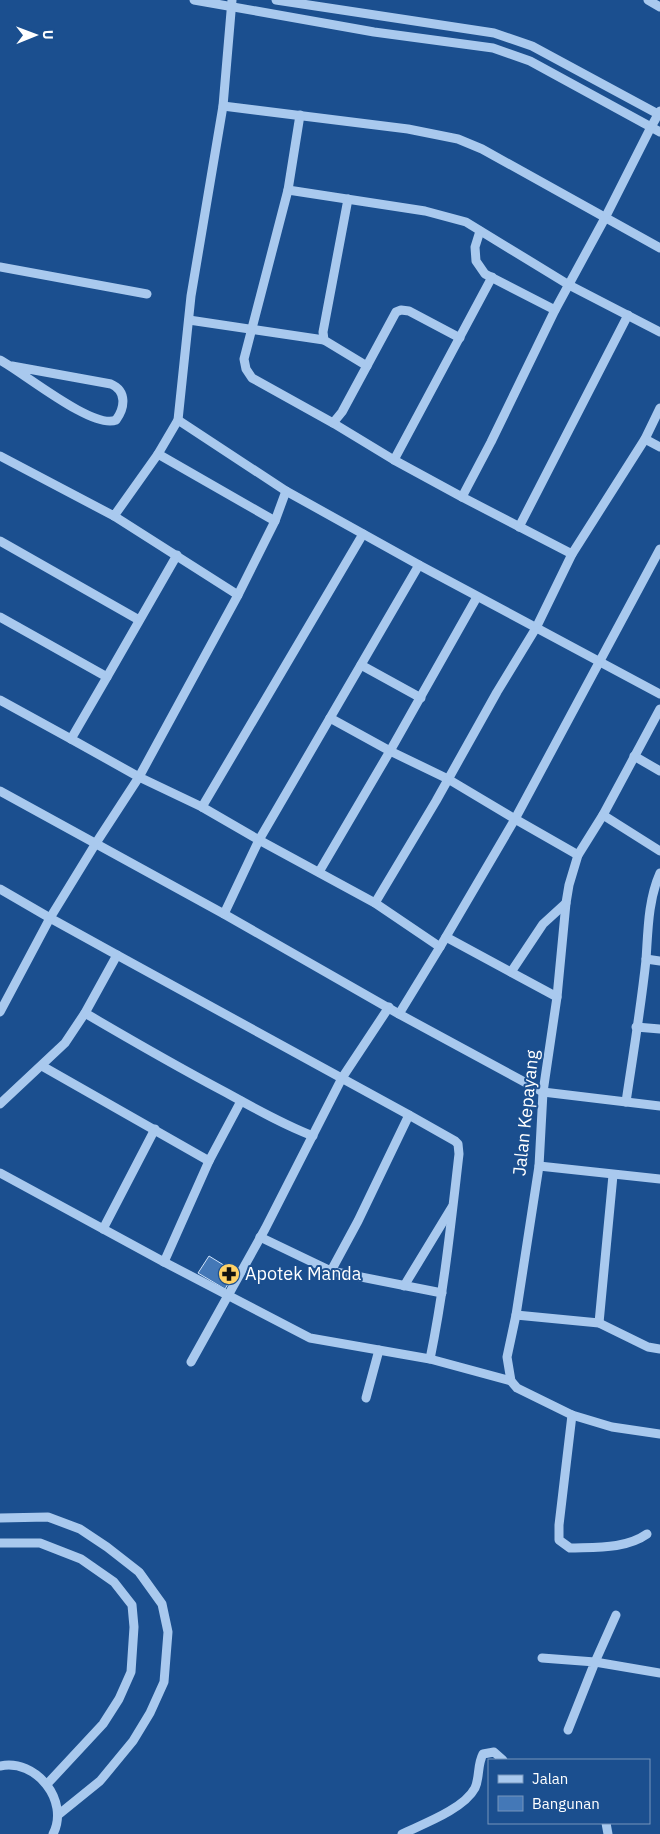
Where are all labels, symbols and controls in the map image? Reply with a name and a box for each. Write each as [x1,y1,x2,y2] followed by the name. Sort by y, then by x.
[10,10,60,60] north arrow
[39,30,57,40] text: U
[507,1048,544,1177] street label: Jalan Kepayang
[217,1262,241,1286] pharmacy icon: Apotek Manda
[245,1262,362,1285] place label: Apotek Manda
[488,1759,650,1824] legend
[532,1769,568,1788] text: Jalan
[532,1794,600,1813] text: Bangunan

